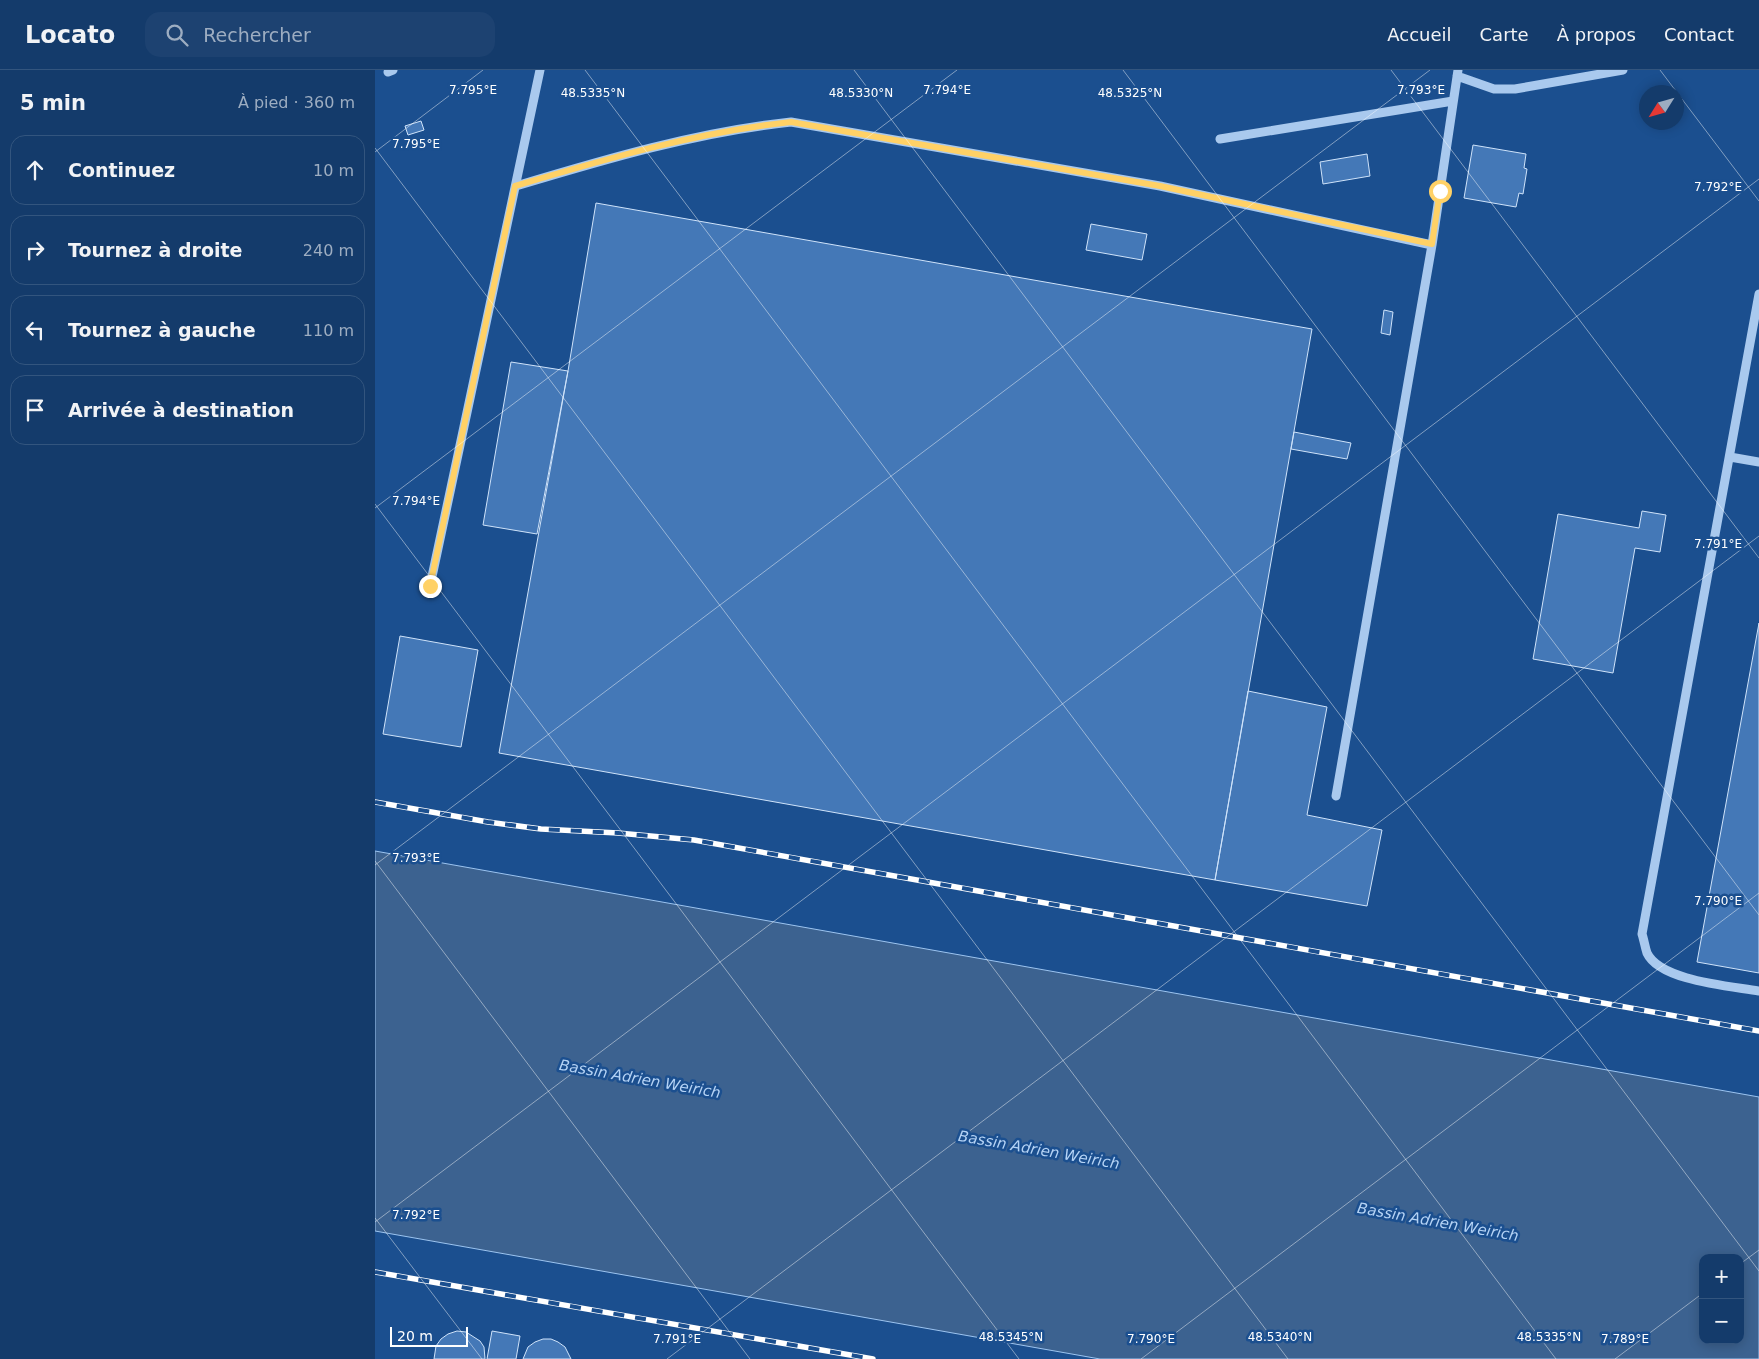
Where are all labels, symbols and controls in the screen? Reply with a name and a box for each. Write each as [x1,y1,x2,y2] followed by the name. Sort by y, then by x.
[145,12,495,57] search box
[25,21,115,49] text: Locato
[163,21,191,49] icon: search
[203,24,311,46] text: Rechercher
[1387,24,1452,45] text: Accueil
[1480,24,1529,45] text: Carte
[1557,24,1636,45] text: À propos
[1664,24,1734,45] text: Contact
[449,83,497,97] text: 7.795°E
[923,83,971,97] text: 7.794°E
[1397,83,1445,97] text: 7.793°E
[1639,85,1684,130] north arrow
[561,86,625,100] text: 48.5335°N
[829,86,893,100] text: 48.5330°N
[1098,86,1162,100] text: 48.5325°N
[20,91,86,115] text: 5 min
[238,93,355,112] text: À pied · 360 m
[392,137,440,151] text: 7.795°E
[21,156,49,184] icon: ahead
[68,159,175,181] text: Continuez
[313,161,354,180] text: 10 m
[1429,180,1452,203] route start
[1694,180,1742,194] text: 7.792°E
[21,236,49,264] icon: right
[68,239,242,261] text: Tournez à droite
[303,241,354,260] text: 240 m
[21,316,49,344] icon: left
[68,319,256,341] text: Tournez à gauche
[303,321,354,340] text: 110 m
[21,396,49,424] icon: arrive
[68,399,294,421] text: Arrivée à destination
[392,494,440,508] text: 7.794°E
[1694,537,1742,551] text: 7.791°E
[419,575,442,598] route end
[392,851,440,865] text: 7.793°E
[1694,894,1742,908] text: 7.790°E
[558,1056,722,1102] water label: Bassin Adrien Weirich
[957,1127,1121,1173] water label: Bassin Adrien Weirich
[1356,1199,1520,1245] water label: Bassin Adrien Weirich
[392,1208,440,1222] text: 7.792°E
[1699,1254,1744,1344] map controls
[1699,1254,1744,1299] button: +
[1699,1299,1744,1344] button: −
[390,1324,467,1347] scale bar
[397,1328,433,1344] text: 20 m
[979,1330,1043,1344] text: 48.5345°N
[1248,1330,1312,1344] text: 48.5340°N
[1517,1330,1581,1344] text: 48.5335°N
[653,1332,701,1346] text: 7.791°E
[1127,1332,1175,1346] text: 7.790°E
[1601,1332,1649,1346] text: 7.789°E

